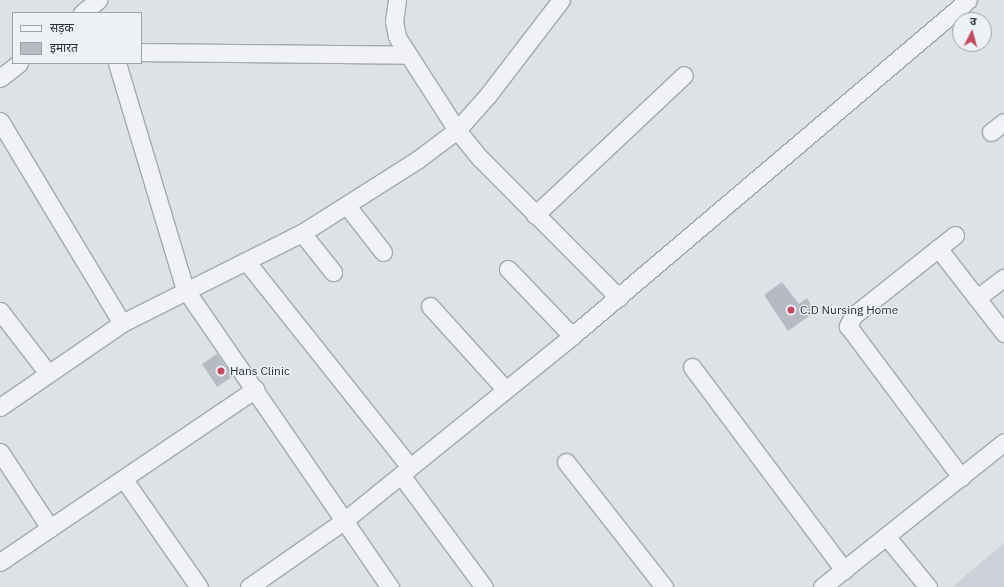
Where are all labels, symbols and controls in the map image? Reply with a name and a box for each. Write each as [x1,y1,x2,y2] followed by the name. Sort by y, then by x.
[12,12,142,64] legend
[952,12,992,52] north arrow
[969,14,977,28] text: उ
[50,20,74,35] text: सड़क
[50,40,78,55] text: इमारत
[800,303,898,317] place label: C.D Nursing Home
[785,304,797,316] marker: C.D Nursing Home
[230,364,290,378] place label: Hans Clinic
[215,365,227,377] marker: Hans Clinic

